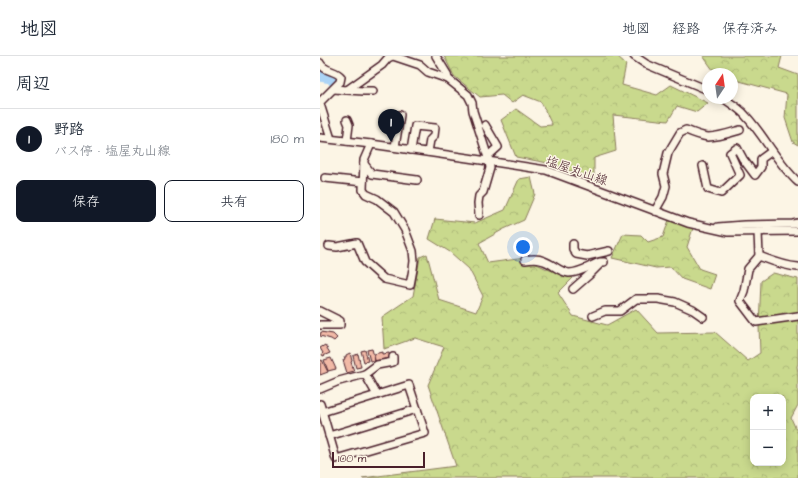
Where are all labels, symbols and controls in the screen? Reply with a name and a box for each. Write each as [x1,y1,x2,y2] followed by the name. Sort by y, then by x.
[20,16,58,43] text: 地図
[622,19,650,39] text: 地図
[672,19,700,39] text: 経路
[722,19,778,39] text: 保存済み
[702,68,738,104] north arrow
[16,72,50,96] text: 周辺
[378,109,404,142] pin: 1
[54,119,84,140] text: 野路
[28,130,30,148] text: 1
[270,130,304,148] text: 180 m
[54,142,170,160] text: バス停 · 塩屋丸山線
[543,152,611,190] street label: 塩屋丸山線
[16,180,156,222] button: 保存
[164,180,304,222] button: 共有
[513,237,533,257] your location
[750,394,786,466] map controls
[750,394,786,430] button: +
[750,430,786,466] button: −
[332,450,425,469] scale bar
[338,451,366,466] text: 100 m

